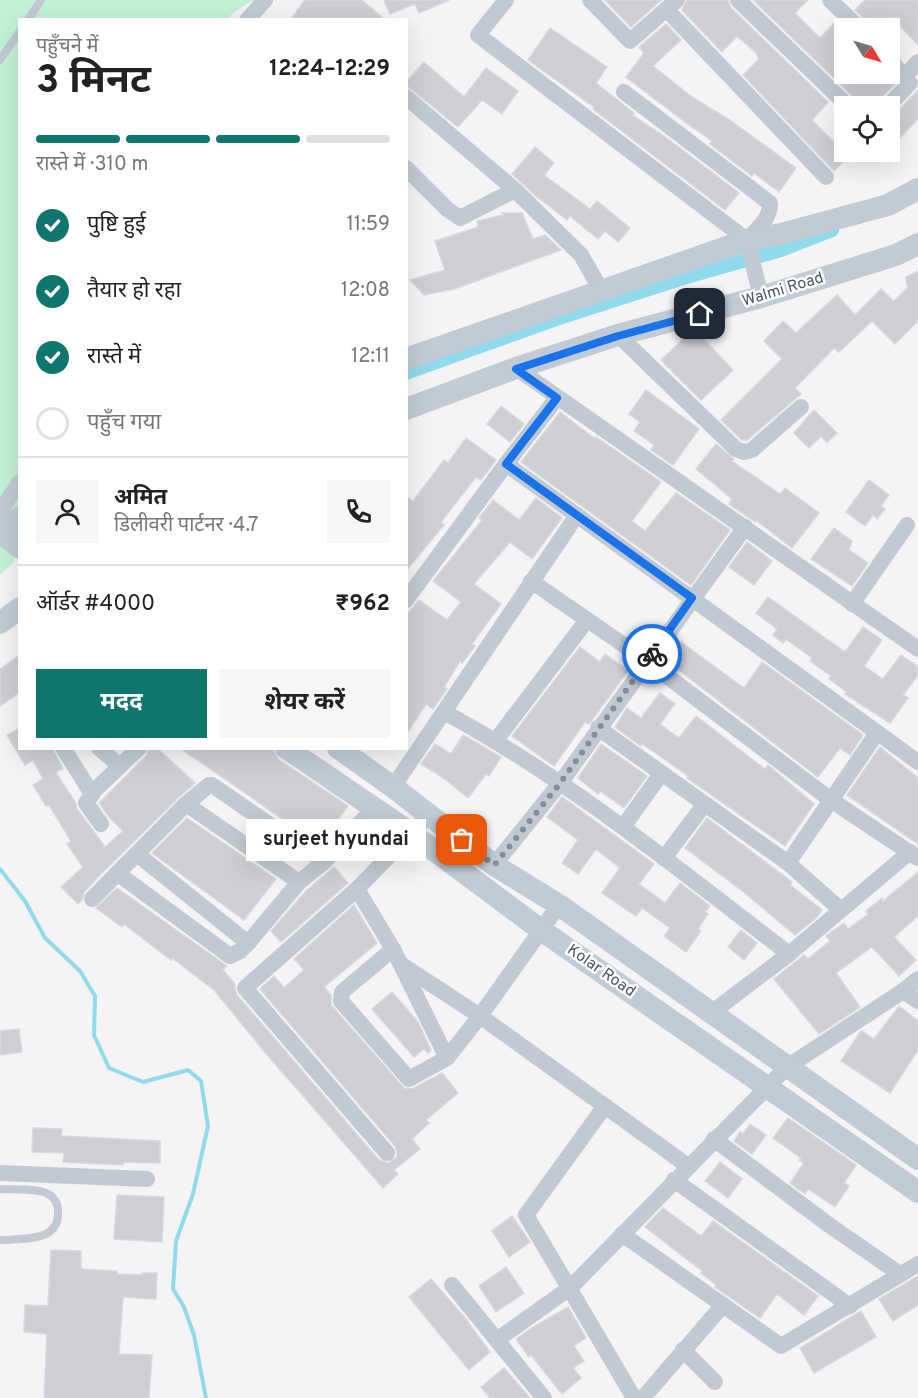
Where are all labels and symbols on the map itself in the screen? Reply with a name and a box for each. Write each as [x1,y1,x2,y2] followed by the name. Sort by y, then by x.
[834,18,900,84] north arrow
[740,268,826,312] street label: Walmi Road
[674,288,725,339] pin
[622,624,682,684] courier
[436,814,487,865] pin
[246,819,426,861] callout: surjeet hyundai
[563,940,639,1002] street label: Kolar Road

